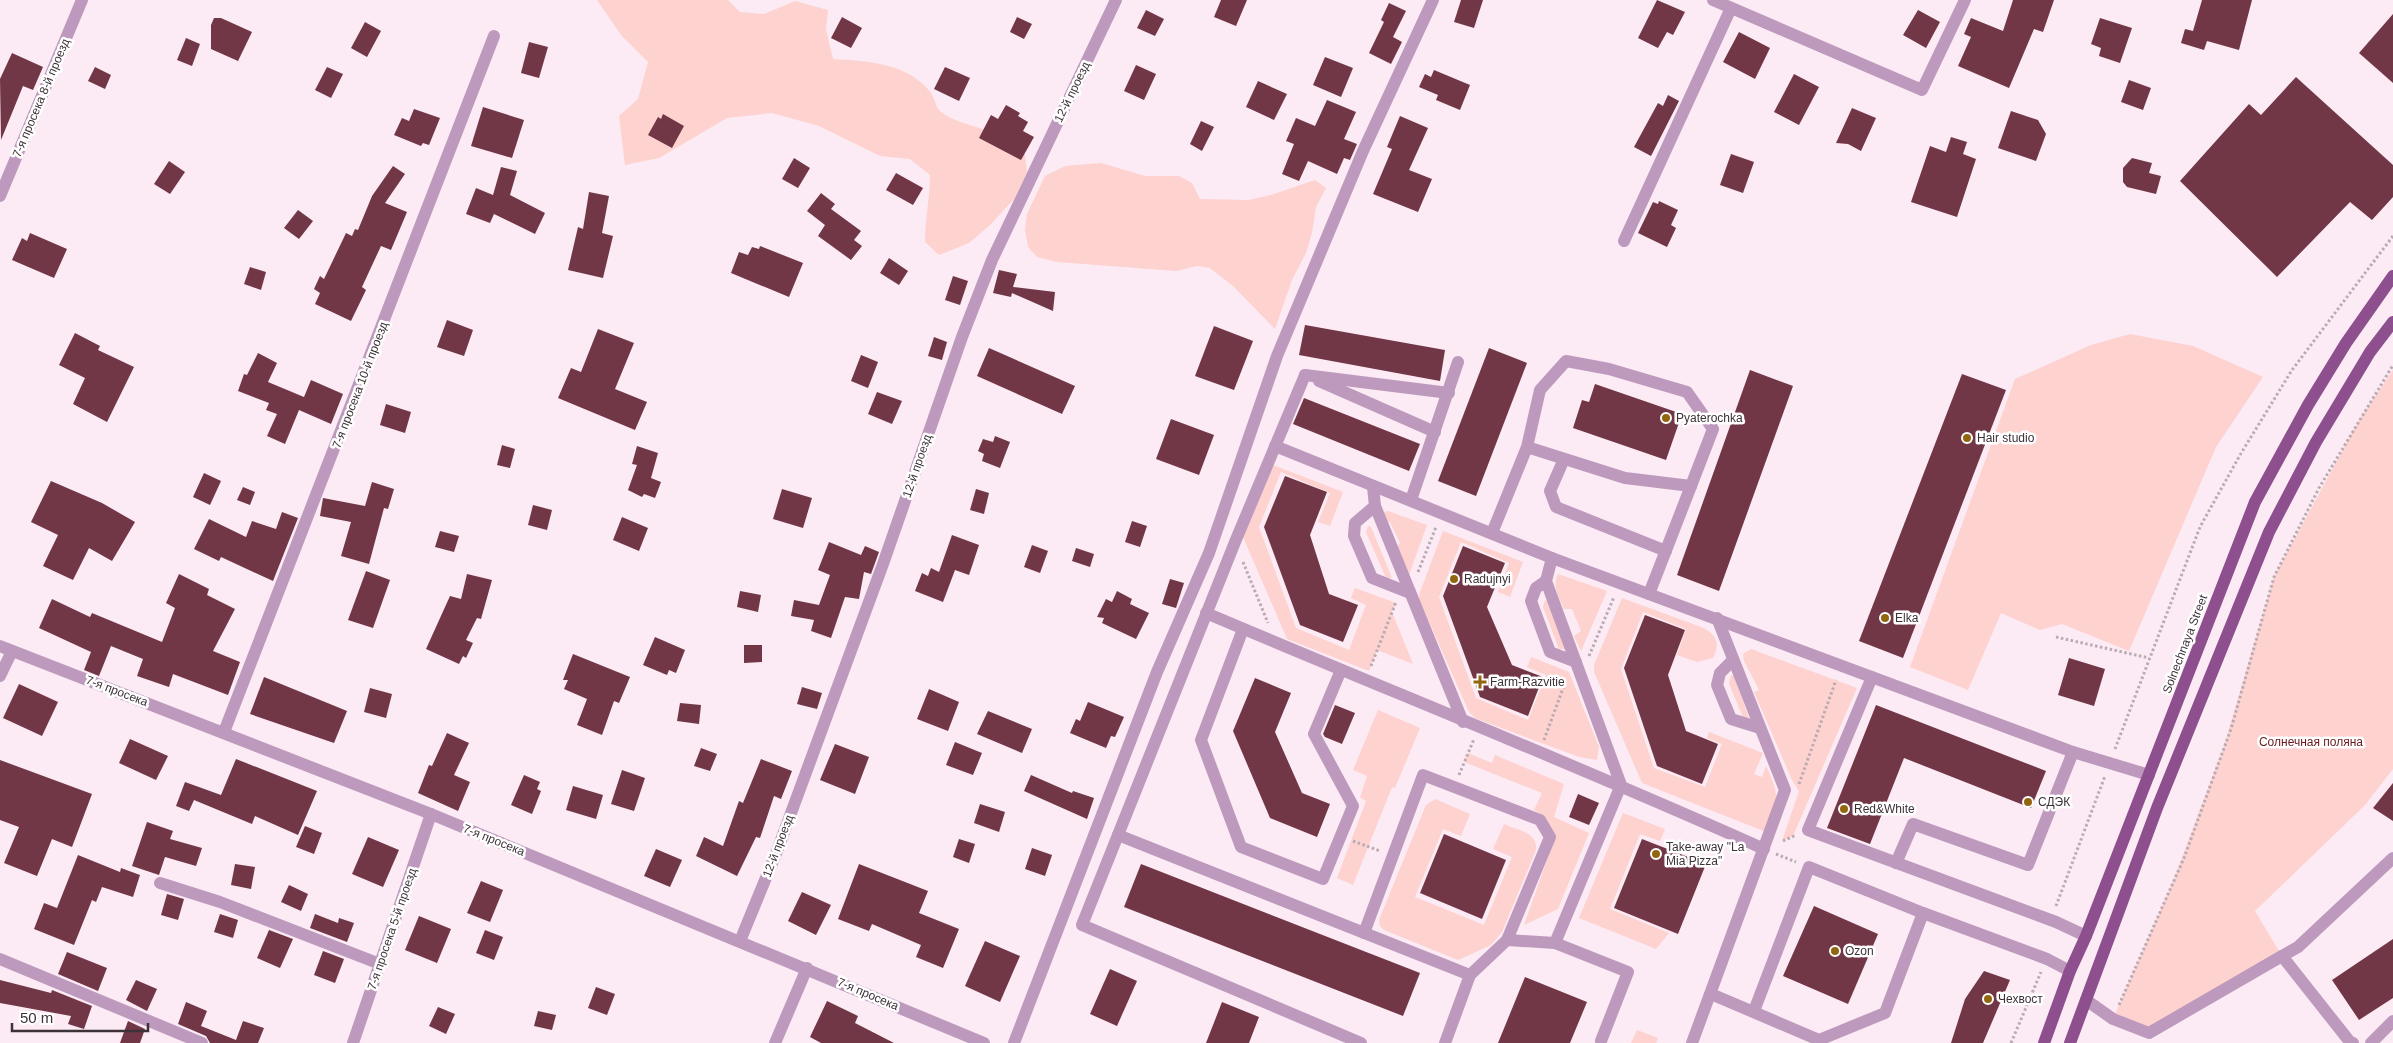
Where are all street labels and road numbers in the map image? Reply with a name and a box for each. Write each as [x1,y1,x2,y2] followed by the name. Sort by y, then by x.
[10,36,72,160] street label: 7-я просека 8-й проезд
[1051,59,1093,125] street label: 12-й проезд
[329,320,391,450] street label: 7-я просека 10-й проезд
[900,433,934,499] street label: 12-й проезд
[2160,592,2211,695] street label: Solnechnaya Street
[84,673,150,709] street label: 7-я просека
[760,813,796,879] street label: 12-й проезд
[461,821,527,859] street label: 7-я просека
[365,866,419,992] street label: 7-я просека 5-й проезд
[835,975,901,1013] street label: 7-я просека

